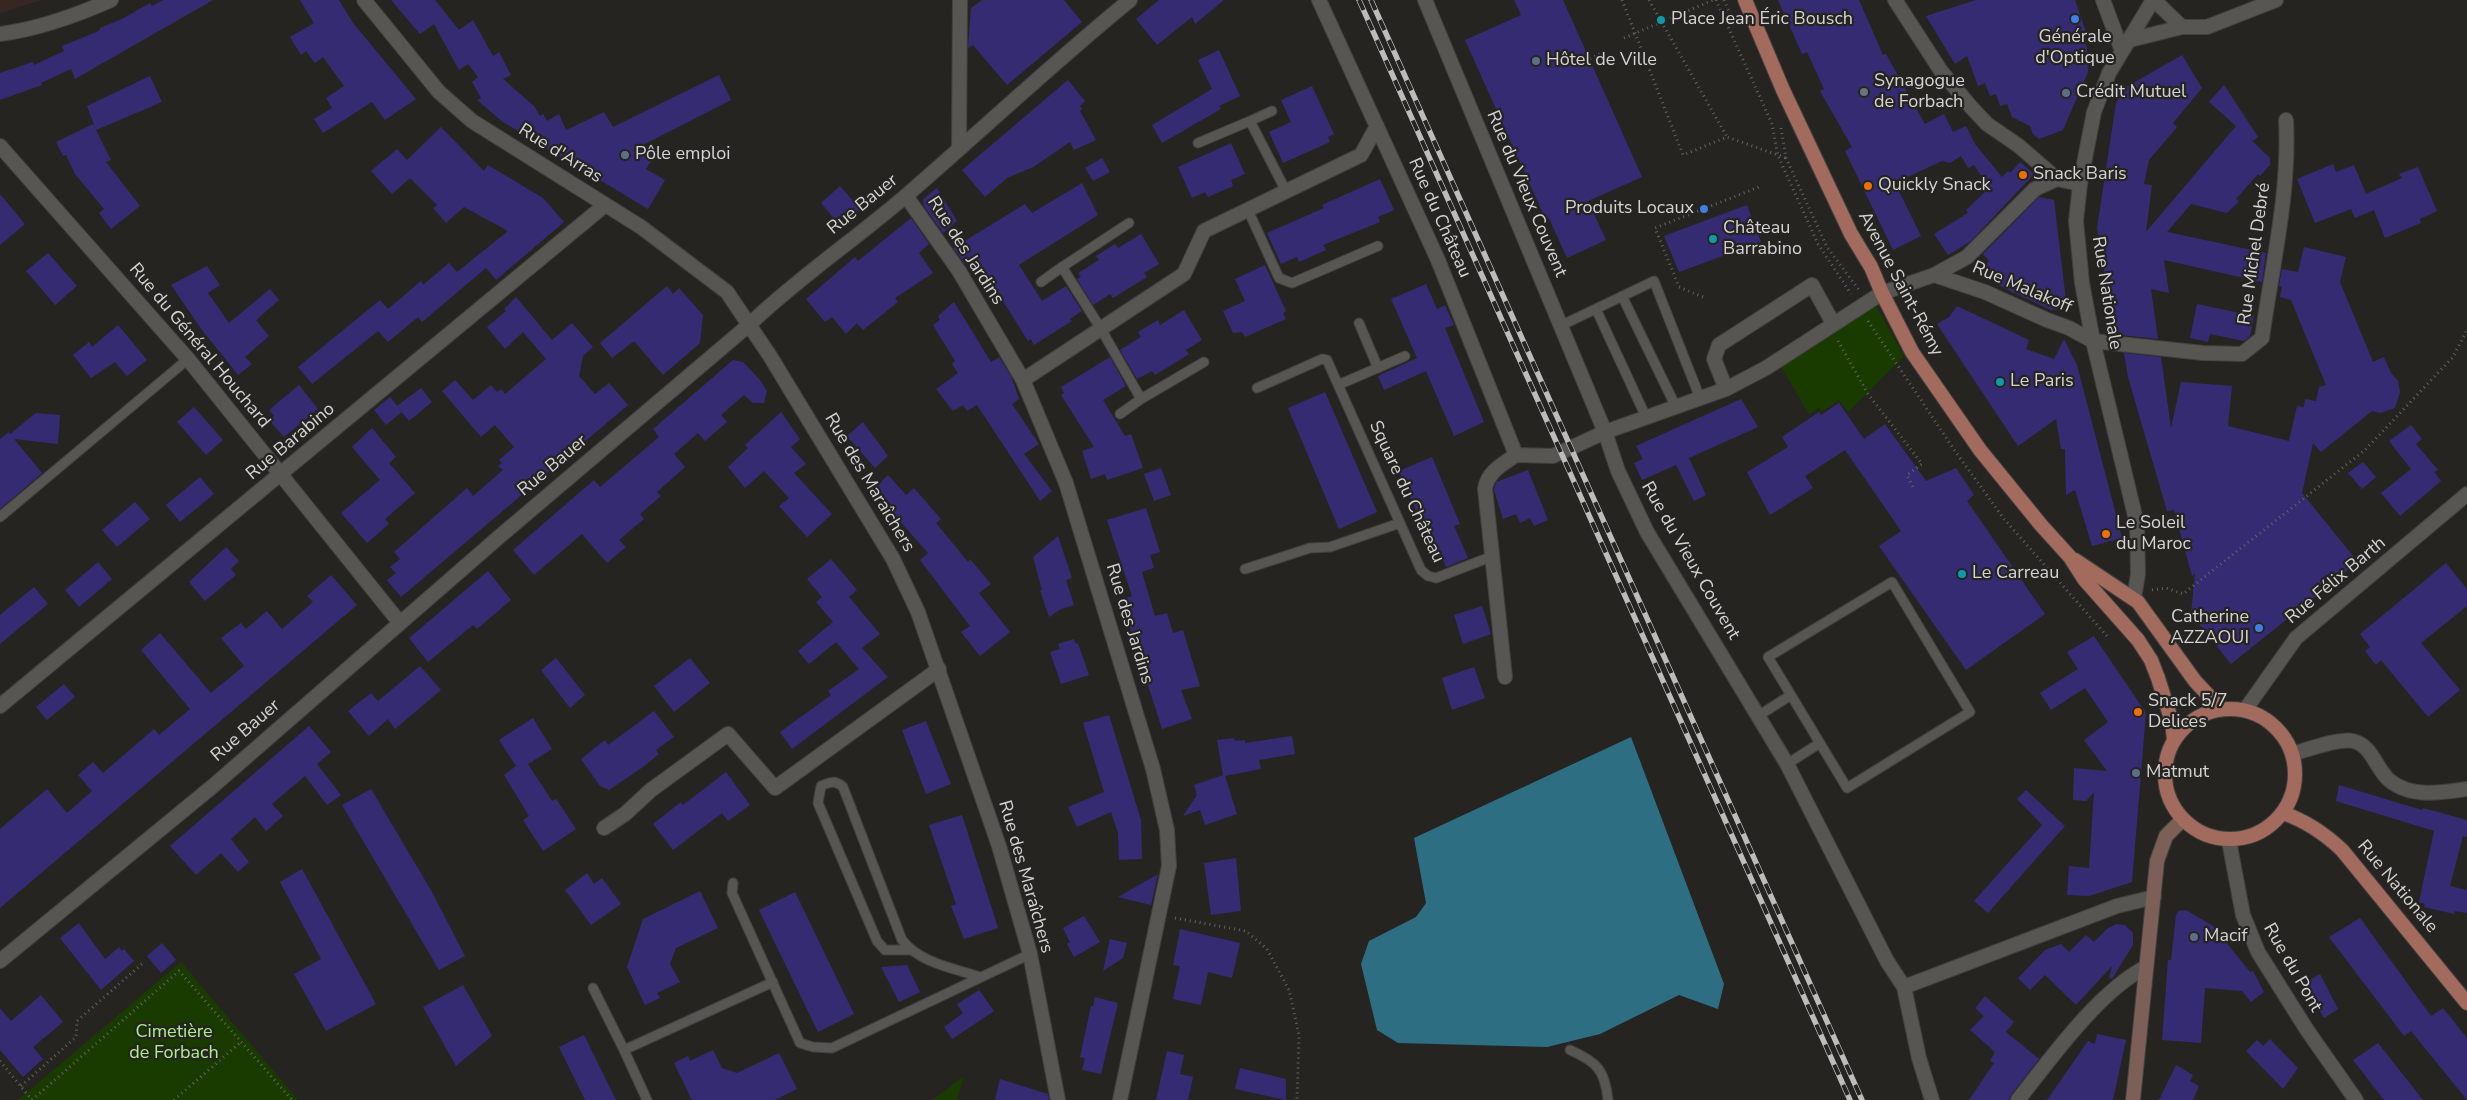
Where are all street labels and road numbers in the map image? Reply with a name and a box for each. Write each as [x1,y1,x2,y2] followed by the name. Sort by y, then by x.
[1481,108,1571,280] street label: Rue du Vieux Couvent
[514,120,606,188] street label: Rue d'Arras
[1403,155,1475,281] street label: Rue du Château
[823,170,903,240] street label: Rue Bauer
[2234,182,2276,326] street label: Rue Michel Debré
[922,193,1008,309] street label: Rue des Jardins
[1853,208,1947,360] street label: Avenue Saint-Rémy
[2086,235,2126,351] street label: Rue Nationale
[1969,257,2075,319] street label: Rue Malakoff
[124,259,274,433] street label: Rue du Général Houchard
[242,399,340,485] street label: Rue Barabino
[819,410,919,556] street label: Rue des Maraîchers
[1364,418,1448,566] street label: Square du Château
[514,431,592,501] street label: Rue Bauer
[1636,478,1744,644] street label: Rue du Vieux Couvent
[2281,533,2391,629] street label: Rue Félix Barth
[1100,561,1158,687] street label: Rue des Jardins
[207,695,285,767] street label: Rue Bauer
[993,798,1057,956] street label: Rue des Maraîchers
[2352,836,2442,938] street label: Rue Nationale
[2258,920,2326,1016] street label: Rue du Pont

